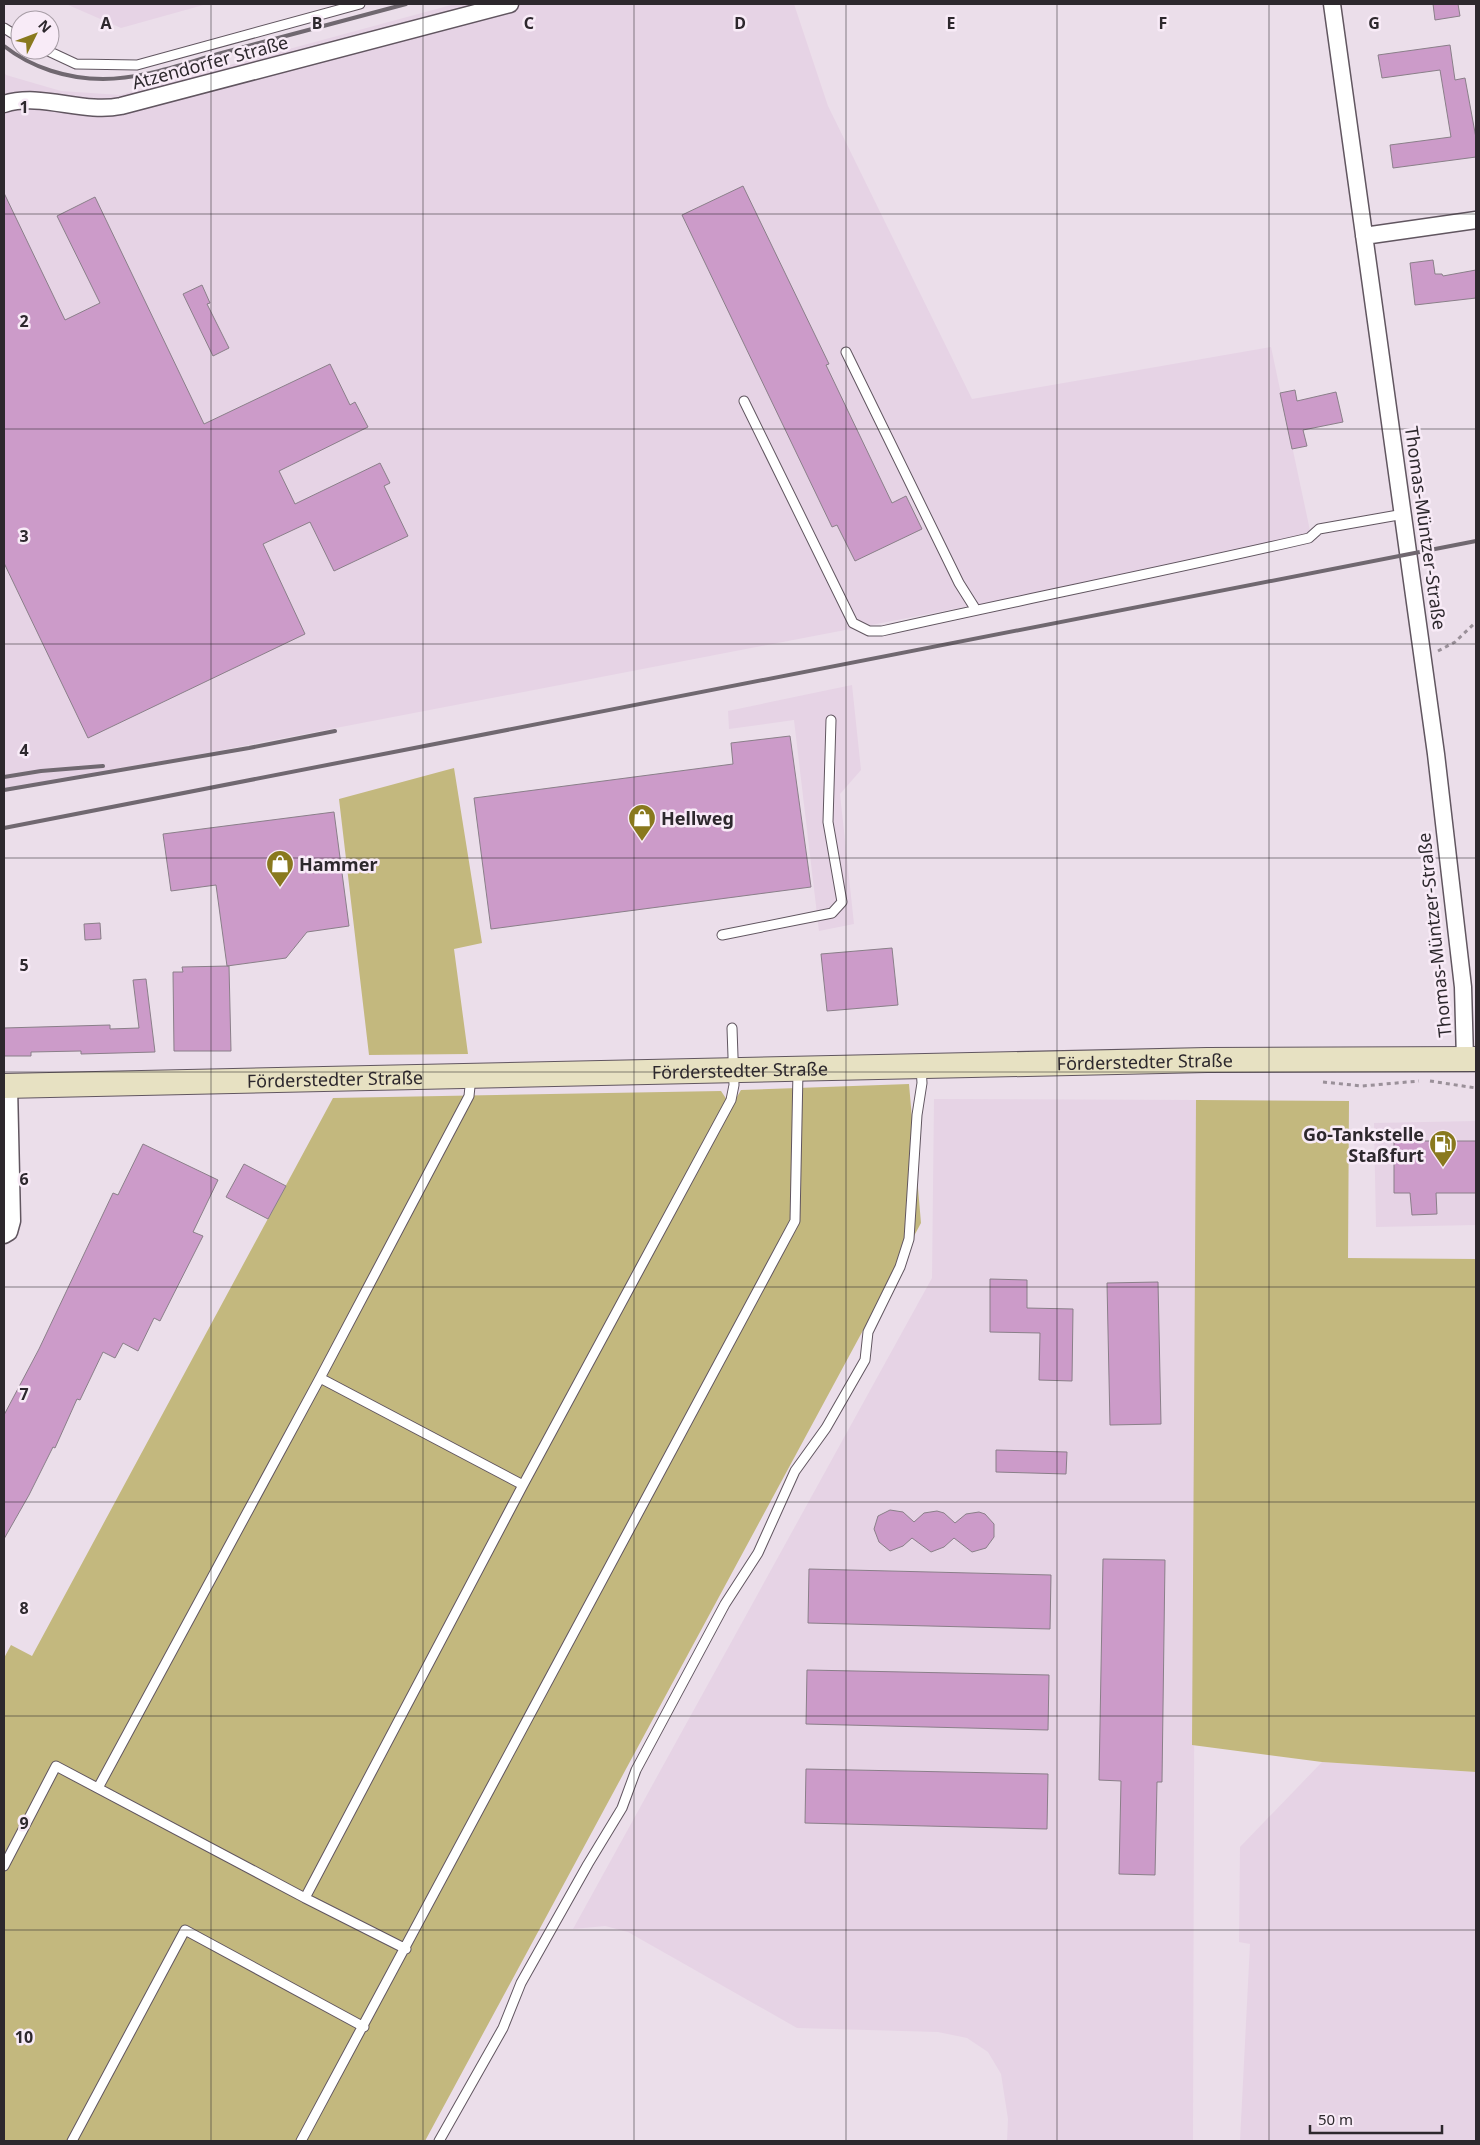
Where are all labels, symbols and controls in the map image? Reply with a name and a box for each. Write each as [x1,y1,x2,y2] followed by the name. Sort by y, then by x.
[10,10,60,60] north arrow
[100,12,112,34] text: A
[312,12,322,34] text: B
[524,12,534,34] text: C
[734,12,746,34] text: D
[947,12,956,34] text: E
[1159,12,1167,34] text: F
[1368,12,1380,34] text: G
[34,15,56,37] text: N
[129,30,291,94] street label: Atzendorfer Straße
[19,96,29,118] text: 1
[19,310,29,332] text: 2
[1400,425,1452,631] street label: Thomas-Müntzer-Straße
[19,525,29,547] text: 3
[19,739,29,761] text: 4
[627,803,657,842] shop icon: Hellweg
[661,806,734,830] place label: Hellweg
[1411,832,1457,1038] street label: Thomas-Müntzer-Straße
[265,849,295,888] shop icon: Hammer
[299,852,377,876] place label: Hammer
[19,954,29,976] text: 5
[1056,1048,1233,1075] street label: Förderstedter Straße
[651,1056,828,1084] street label: Förderstedter Straße
[247,1065,423,1093] street label: Förderstedter Straße
[1303,1122,1424,1167] place label: Go-Tankstelle Staßfurt
[1428,1129,1458,1168] fuel station icon: Go-Tankstelle Staßfurt
[19,1168,29,1190] text: 6
[19,1383,29,1405] text: 7
[19,1597,29,1619] text: 8
[19,1812,29,1834] text: 9
[15,2026,33,2048] text: 10
[1310,2102,1442,2134] scale bar
[1318,2109,1353,2129] text: 50 m

